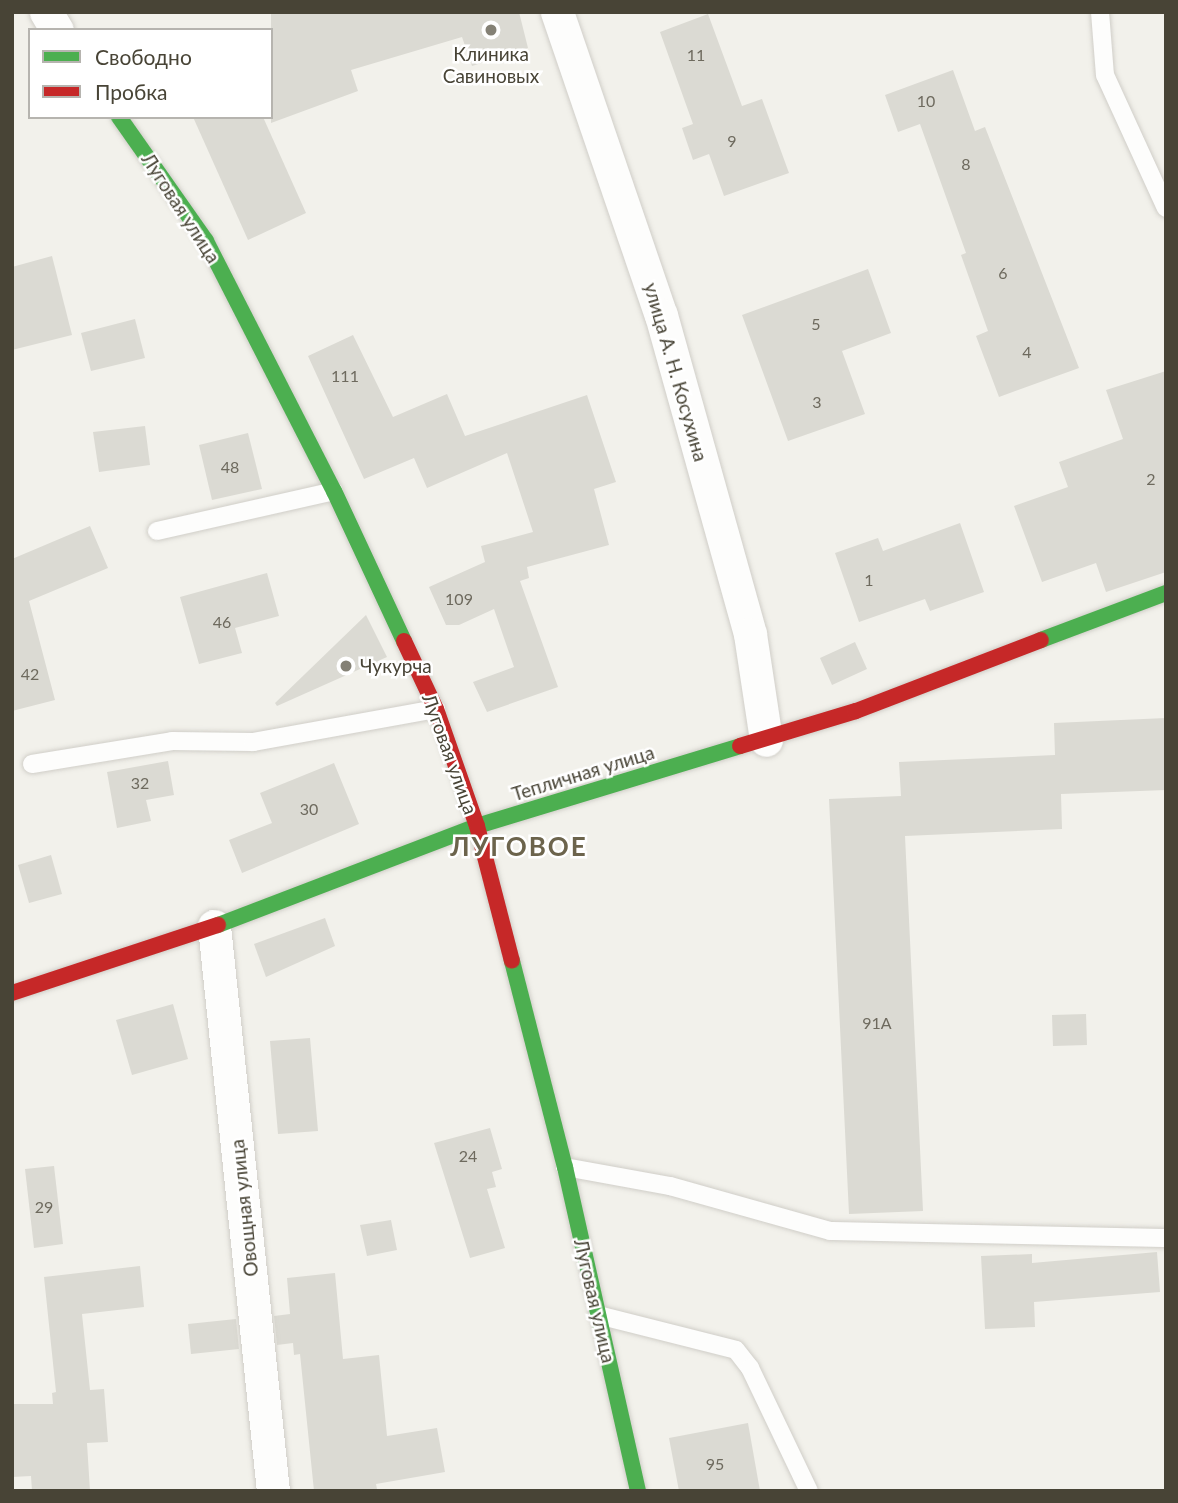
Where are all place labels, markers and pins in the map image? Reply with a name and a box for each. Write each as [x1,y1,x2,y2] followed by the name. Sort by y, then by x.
[481,20,501,40] marker: Клиника Савиновых
[443,43,539,87] place label: Клиника Савиновых
[360,655,432,677] place label: Чукурча
[338,658,354,674] marker: Чукурча

